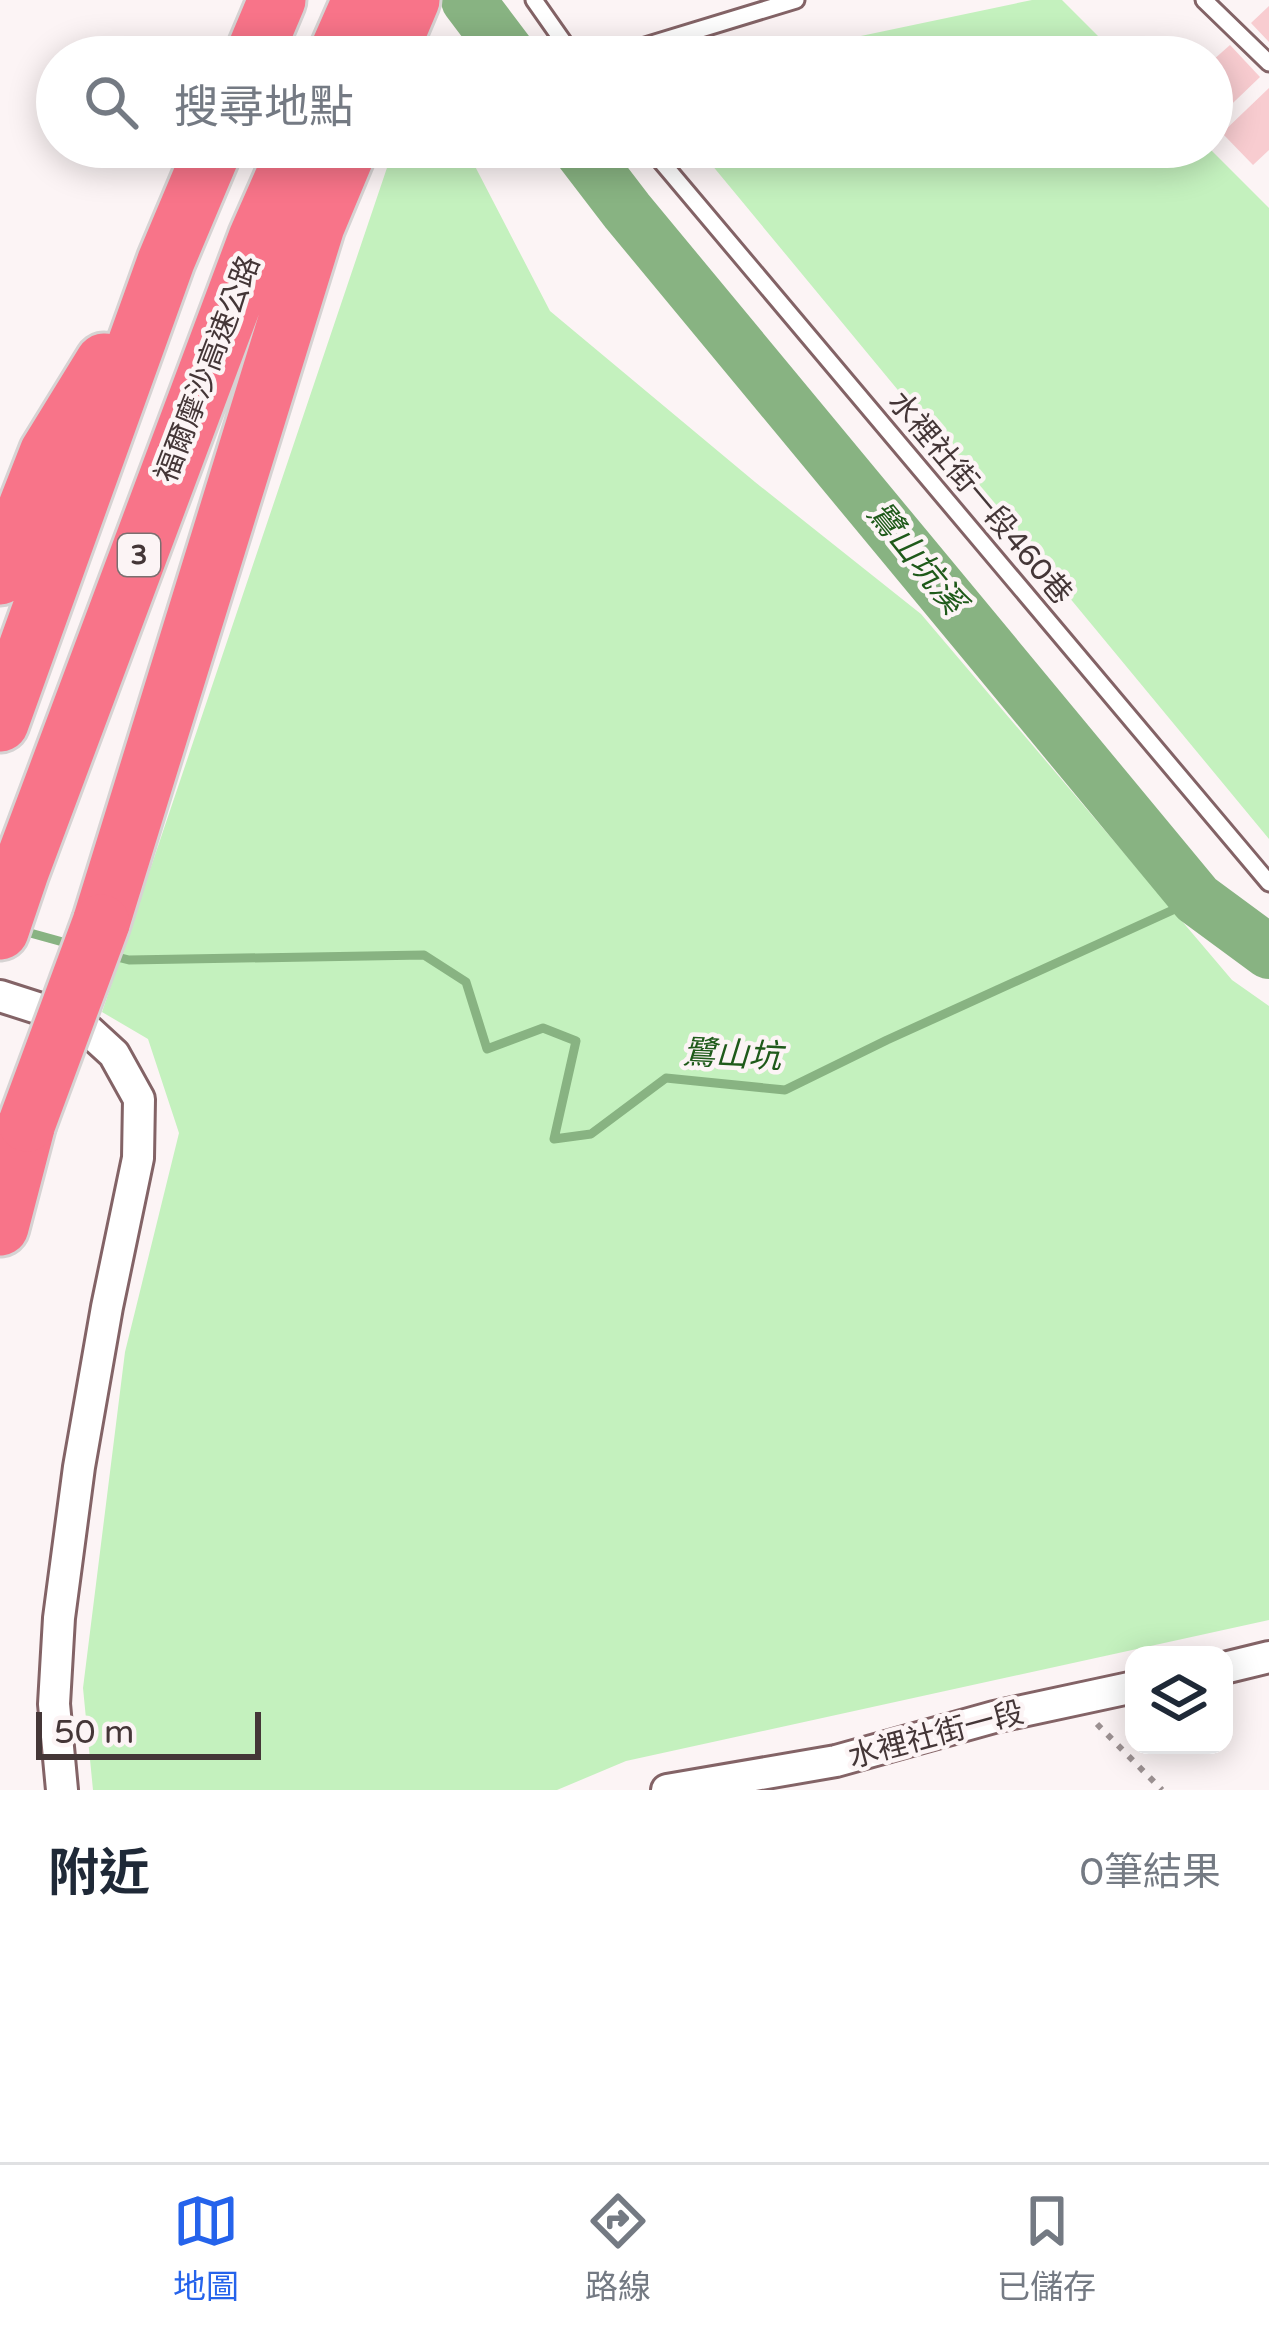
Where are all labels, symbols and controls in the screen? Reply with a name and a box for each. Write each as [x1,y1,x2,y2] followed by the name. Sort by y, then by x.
[36,36,1233,168] search box
[78,69,144,135] icon: search
[174,81,354,135] text: 搜尋地點
[148,250,268,488] street label: 福爾摩沙高速公路
[880,384,1080,612] street label: 水裡社街一段460巷
[859,494,975,625] water label: 鷺山坑溪
[118,534,160,576] road number: 3
[682,1033,787,1077] water label: 鷺山坑
[1125,1646,1233,1754] map controls
[1125,1646,1233,1754] button: layers
[844,1694,1028,1776] street label: 水裡社街一段
[36,1706,261,1759] scale bar
[54,1713,134,1752] text: 50 m
[48,1843,150,1905] text: 附近
[1080,1849,1221,1896] text: 0筆結果
[173,2188,239,2308] tab: 地圖
[585,2188,651,2308] tab: 路線
[997,2188,1096,2308] tab: 已儲存

